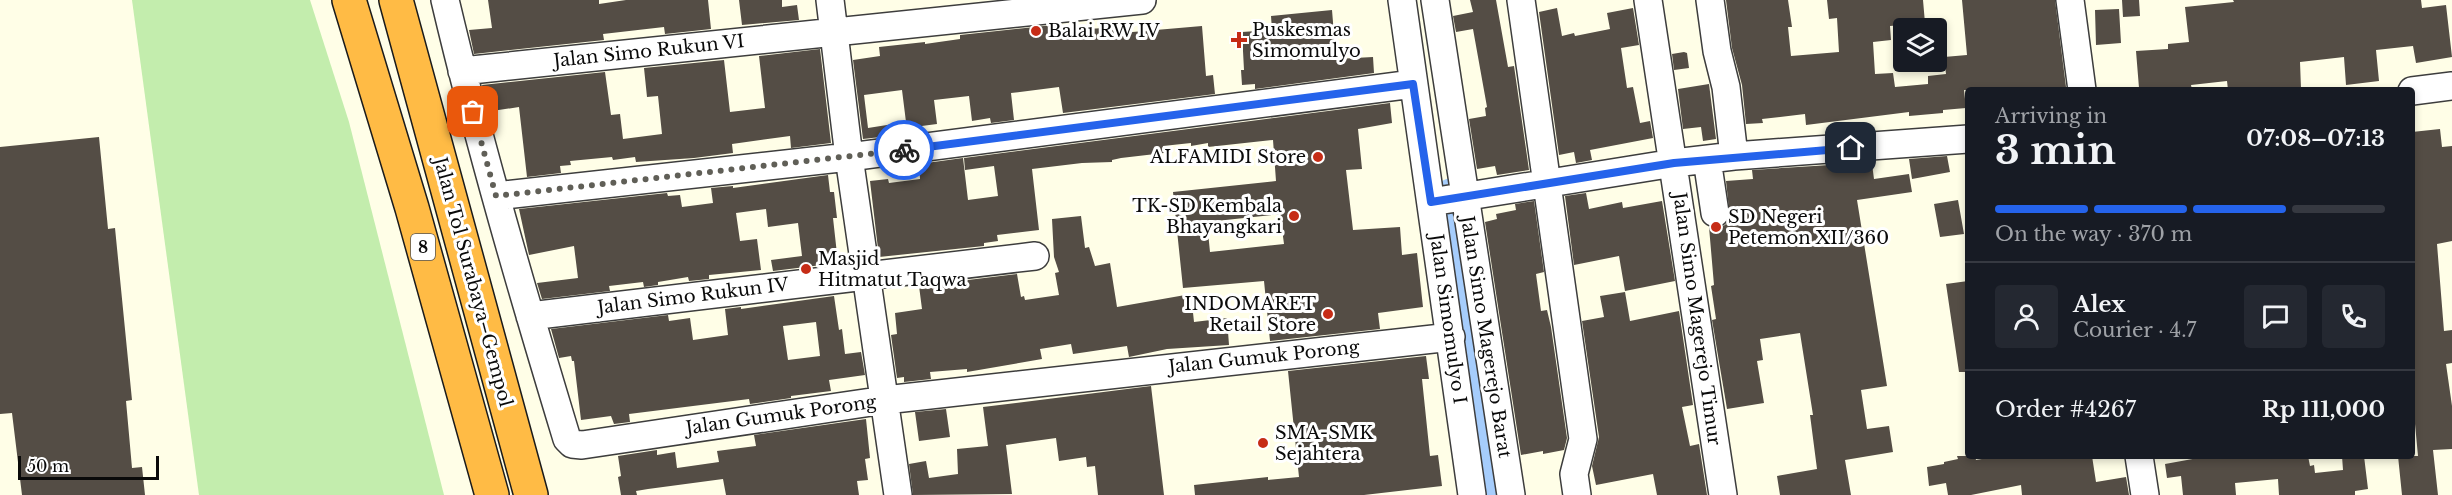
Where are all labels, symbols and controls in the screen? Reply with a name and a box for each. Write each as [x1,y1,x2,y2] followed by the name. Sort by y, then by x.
[1893,18,1947,72] map controls
[1893,18,1947,72] button: layers
[1252,19,1361,62] place label: Puskesmas Simomulyo
[1048,20,1160,42] place label: Balai RW IV
[1029,24,1043,38] marker: Balai RW IV
[551,30,745,72] street label: Jalan Simo Rukun VI
[1230,31,1248,49] marker: Puskesmas Simomulyo
[447,86,498,137] pin
[456,95,489,128] icon: bag
[1995,104,2107,128] text: Arriving in
[874,120,934,180] courier
[1825,122,1876,173] pin
[2246,125,2385,152] text: 07:08–07:13
[1995,126,2116,175] text: 3 min
[1834,131,1867,164] icon: home
[888,134,921,167] icon: bike
[1149,146,1306,168] place label: ALFAMIDI Store
[1311,150,1325,164] marker: ALFAMIDI Store
[429,153,517,409] street label: Jalan Tol Surabaya–Gempol
[1668,189,1726,447] street label: Jalan Simo Magerejo Timur
[1132,195,1282,238] place label: TK-SD Kembala Bhayangkari
[1728,206,1889,249] place label: SD Negeri Petemon XII/360
[1287,209,1301,223] marker: TK-SD Kembala Bhayangkari
[1456,212,1516,460] street label: Jalan Simo Magerejo Barat
[1709,220,1723,234] marker: SD Negeri Petemon XII/360
[1995,222,2192,246] text: On the way · 370 m
[1425,231,1471,405] street label: Jalan Simomulyo I
[411,234,435,260] road number: 8
[818,248,967,291] place label: Masjid Hitmatut Taqwa
[799,262,813,276] marker: Masjid Hitmatut Taqwa
[594,273,791,319] street label: Jalan Simo Rukun IV
[1995,285,2058,348] button: person
[2244,285,2307,348] button: chat
[2322,285,2385,348] button: phone
[2073,291,2126,318] text: Alex
[1184,293,1317,336] place label: INDOMARET Retail Store
[1321,307,1335,321] marker: INDOMARET Retail Store
[2073,318,2196,342] text: Courier · 4.7
[1165,336,1361,378] street label: Jalan Gumuk Porong
[682,391,878,440] street label: Jalan Gumuk Porong
[1995,396,2136,423] text: Order #4267
[2262,396,2385,423] text: Rp 111,000
[1275,422,1374,465] place label: SMA-SMK Sejahtera
[1256,436,1270,450] marker: SMA-SMK Sejahtera
[18,453,159,480] scale bar
[27,456,69,476] text: 50 m

